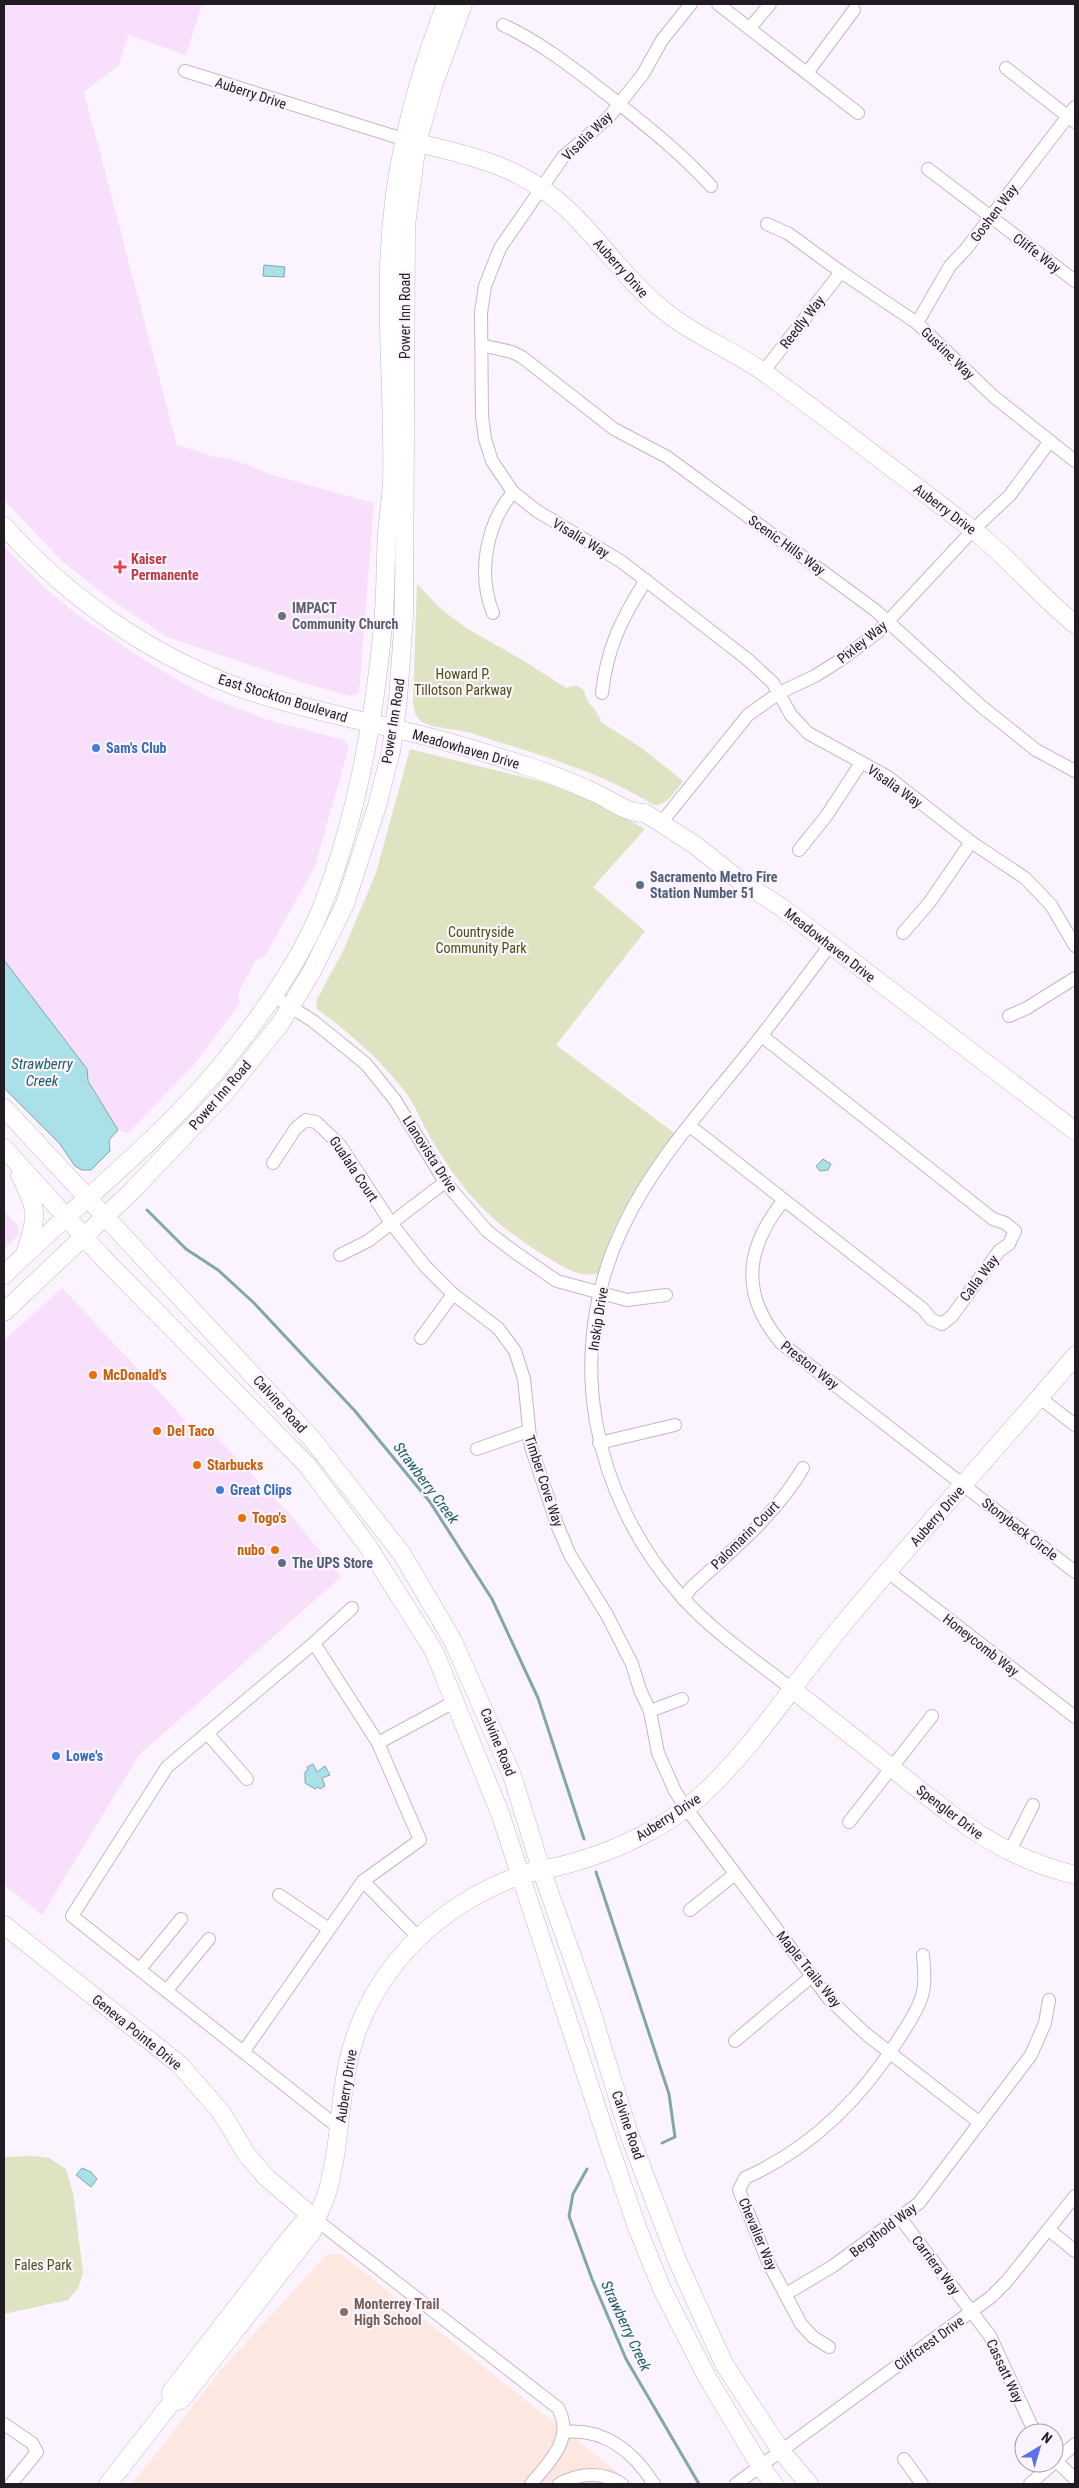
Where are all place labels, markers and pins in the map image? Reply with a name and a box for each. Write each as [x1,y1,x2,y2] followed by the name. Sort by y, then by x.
[131,551,199,583] place label: Kaiser Permanente
[113,560,127,574] marker: Kaiser Permanente
[292,600,398,632] place label: IMPACT Community Church
[276,610,288,622] marker: IMPACT Community Church
[106,740,167,756] place label: Sam's Club
[90,742,102,754] marker: Sam's Club
[650,869,778,901] place label: Sacramento Metro Fire Station Number 51
[634,879,646,891] marker: Sacramento Metro Fire Station Number 51
[103,1367,167,1383] place label: McDonald's
[87,1369,99,1381] marker: McDonald's
[167,1423,214,1439] place label: Del Taco
[151,1425,163,1437] marker: Del Taco
[207,1457,263,1473] place label: Starbucks
[191,1459,203,1471] marker: Starbucks
[230,1482,292,1498] place label: Great Clips
[214,1484,226,1496] marker: Great Clips
[252,1510,287,1526] place label: Togo's
[236,1512,248,1524] marker: Togo's
[237,1542,265,1558] place label: nubo
[269,1544,281,1556] marker: nubo
[292,1555,373,1571] place label: The UPS Store
[276,1557,288,1569] marker: The UPS Store
[66,1748,103,1764] place label: Lowe's
[50,1750,62,1762] marker: Lowe's
[354,2296,440,2328] place label: Monterrey Trail High School
[338,2306,350,2318] marker: Monterrey Trail High School

